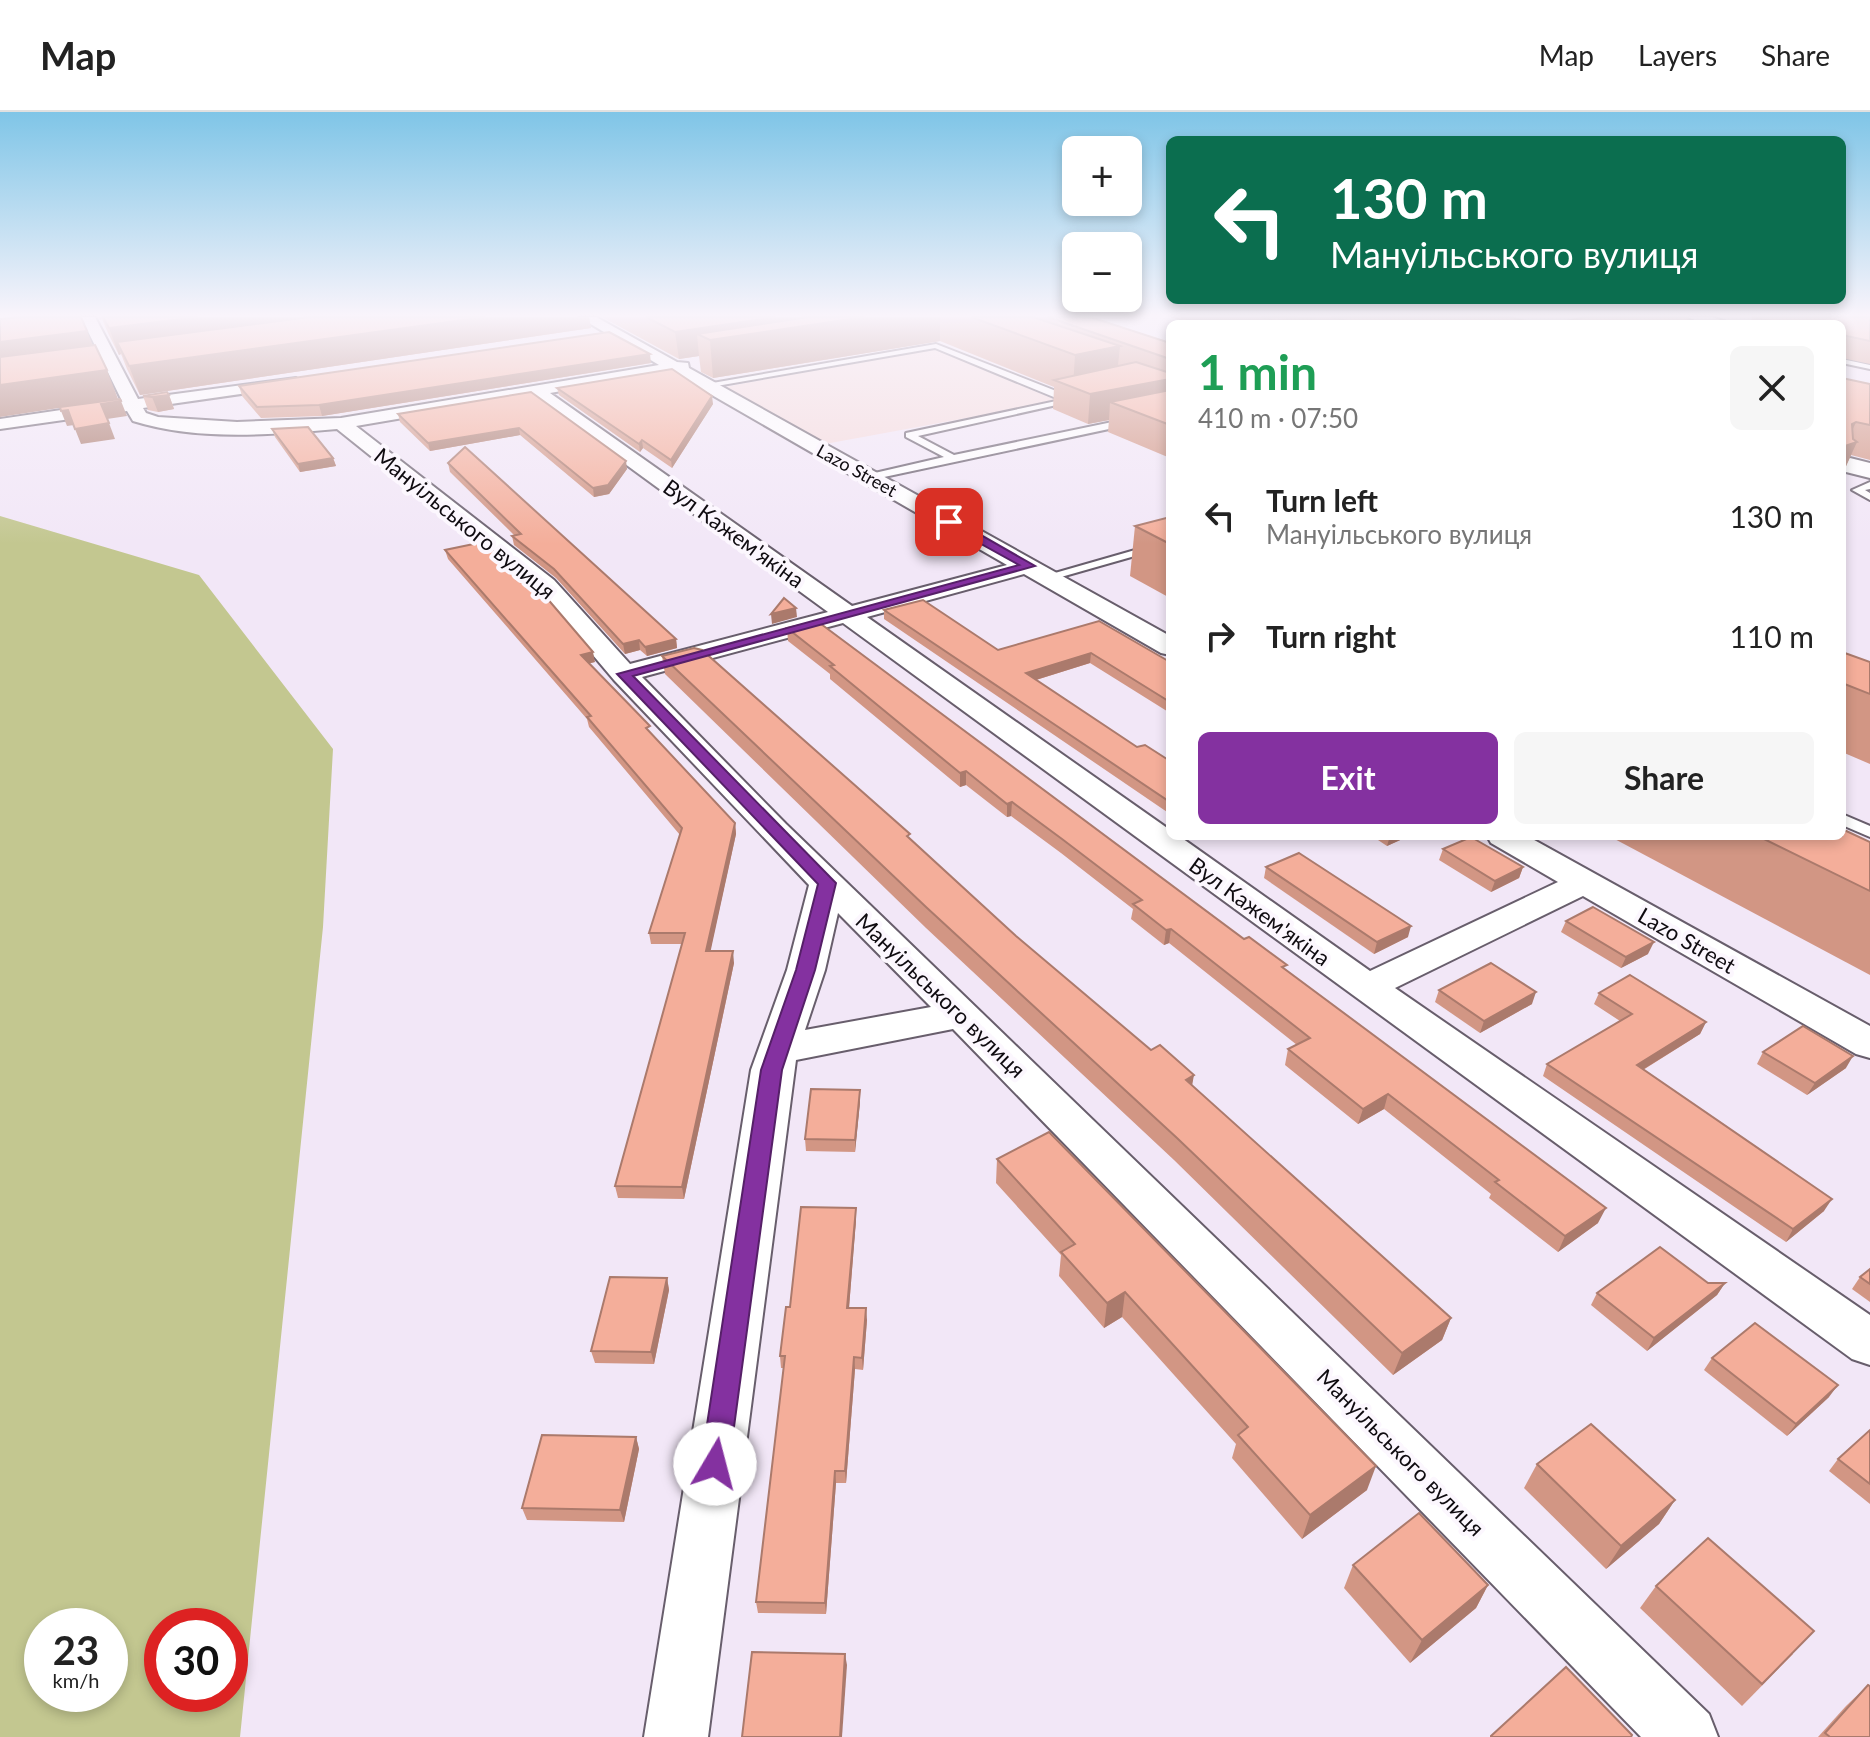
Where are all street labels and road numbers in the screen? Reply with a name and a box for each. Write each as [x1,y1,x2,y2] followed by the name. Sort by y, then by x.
[813,439,901,501] street label: Lazo Street
[369,442,561,604] street label: Мануільського вулиця
[658,473,810,593] street label: Вул Кажем'якіна
[1184,851,1336,971] street label: Вул Кажем'якіна
[1633,901,1741,979] street label: Lazo Street
[851,907,1031,1083] street label: Мануільського вулиця
[1312,1363,1490,1541] street label: Мануільського вулиця

